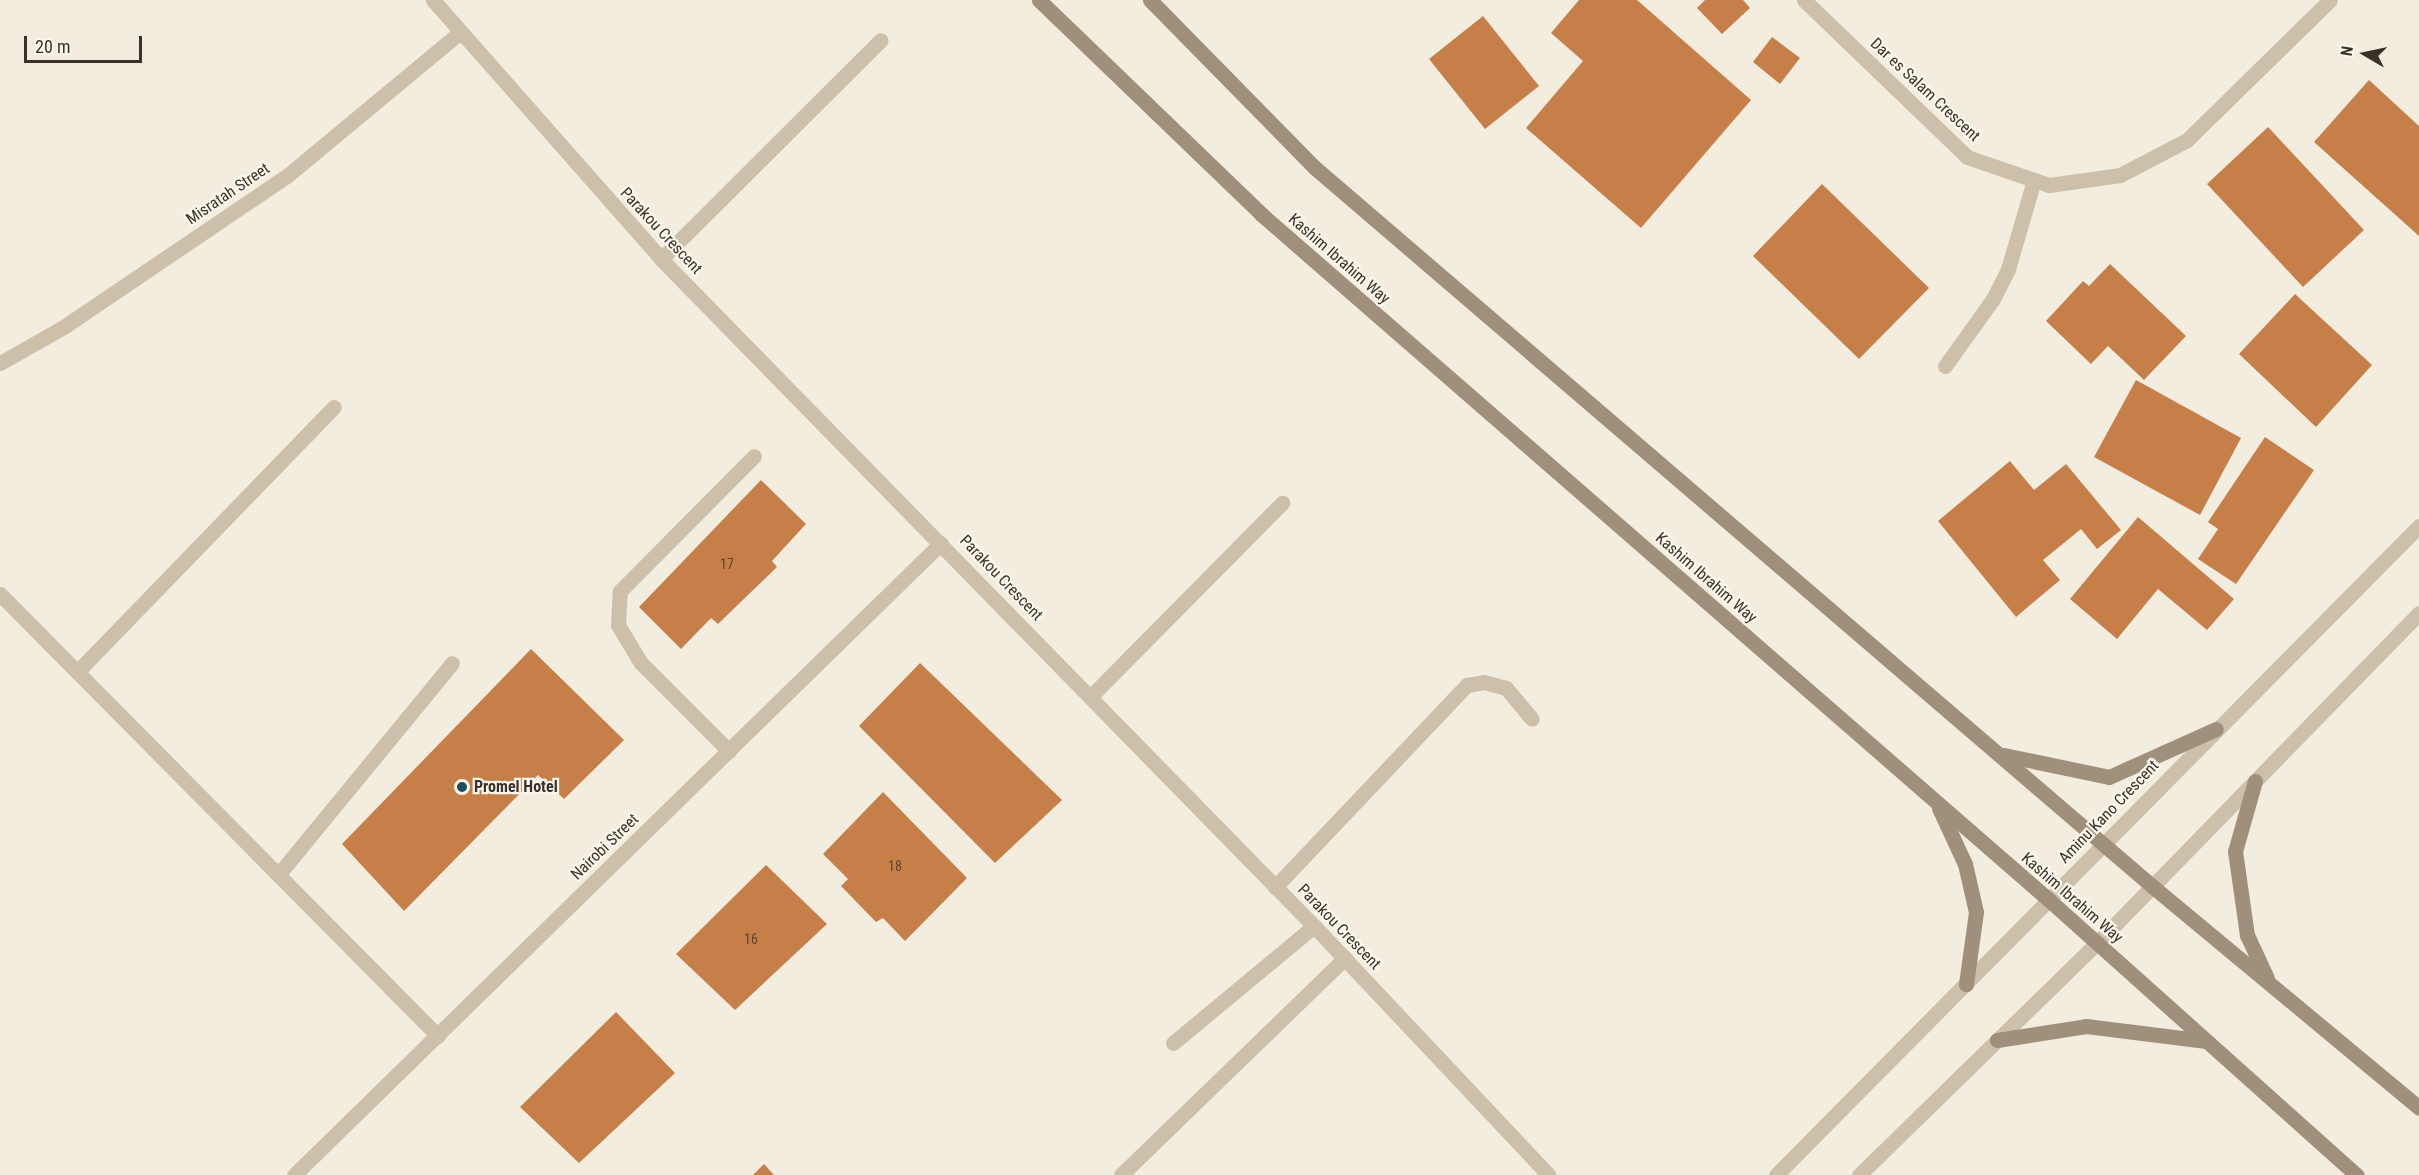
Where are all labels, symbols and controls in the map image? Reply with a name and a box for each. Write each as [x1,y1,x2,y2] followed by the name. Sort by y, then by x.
[27,24,146,62] scale bar
[2335,24,2395,84] north arrow
[1866,34,1984,146] street label: Dar es Salam Crescent
[35,36,70,57] text: 20 m
[2337,45,2357,57] text: N
[183,159,273,229] street label: Misratah Street
[616,184,706,278] street label: Parakou Crescent
[1284,210,1394,308] street label: Kashim Ibrahim Way
[1651,529,1761,627] street label: Kashim Ibrahim Way
[955,531,1047,625] street label: Parakou Crescent
[720,556,734,572] house number: 17
[2055,756,2163,868] street label: Aminu Kano Crescent
[474,777,558,797] place label: Promel Hotel
[455,780,469,794] marker: Promel Hotel
[567,810,643,884] street label: Nairobi Street
[2017,849,2127,947] street label: Kashim Ibrahim Way
[888,858,902,874] house number: 18
[1293,880,1385,974] street label: Parakou Crescent
[744,931,758,947] house number: 16

